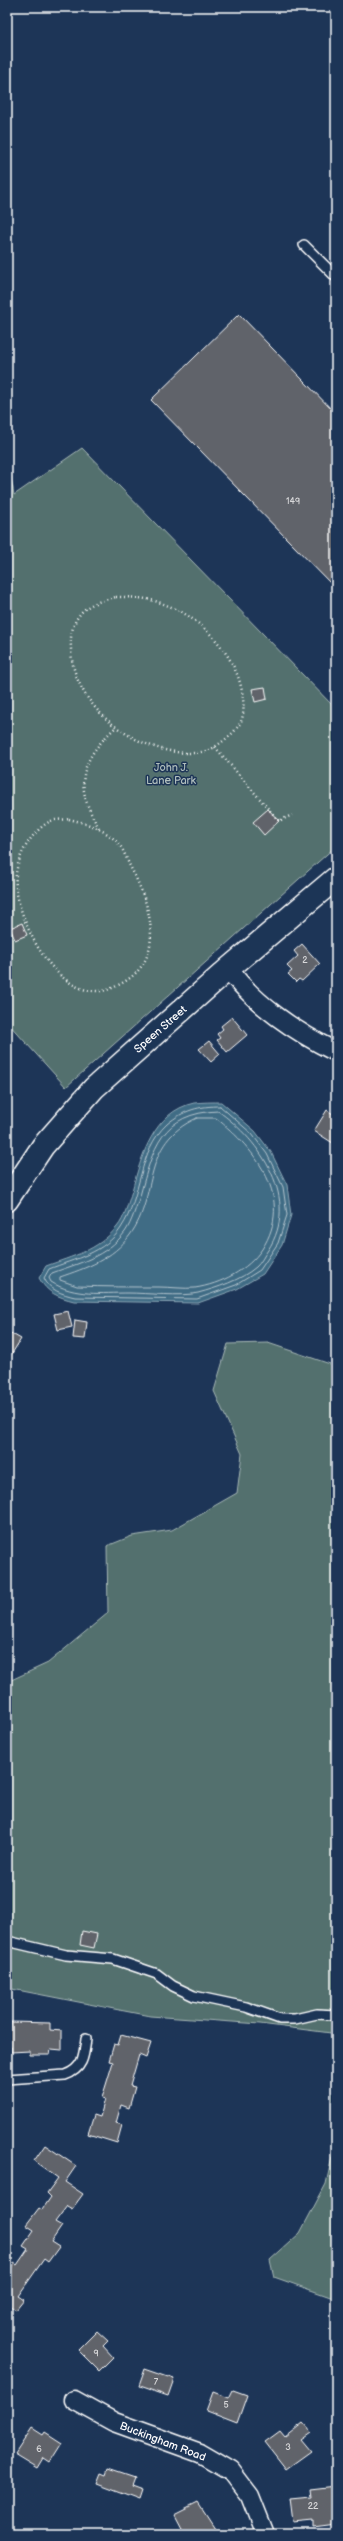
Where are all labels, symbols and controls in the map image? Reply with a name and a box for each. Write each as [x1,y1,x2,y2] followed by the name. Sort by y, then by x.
[286,496,300,507] house number: 149
[146,761,197,787] park label: John J. Lane Park
[302,955,308,966] house number: 2
[131,1003,190,1056] street label: Speen Street
[93,2348,99,2359] house number: 9
[154,2377,159,2388] house number: 7
[223,2400,229,2411] house number: 5
[118,2419,208,2464] street label: Buckingham Road
[285,2442,291,2453] house number: 3
[36,2444,42,2455] house number: 6
[308,2501,319,2512] house number: 22

